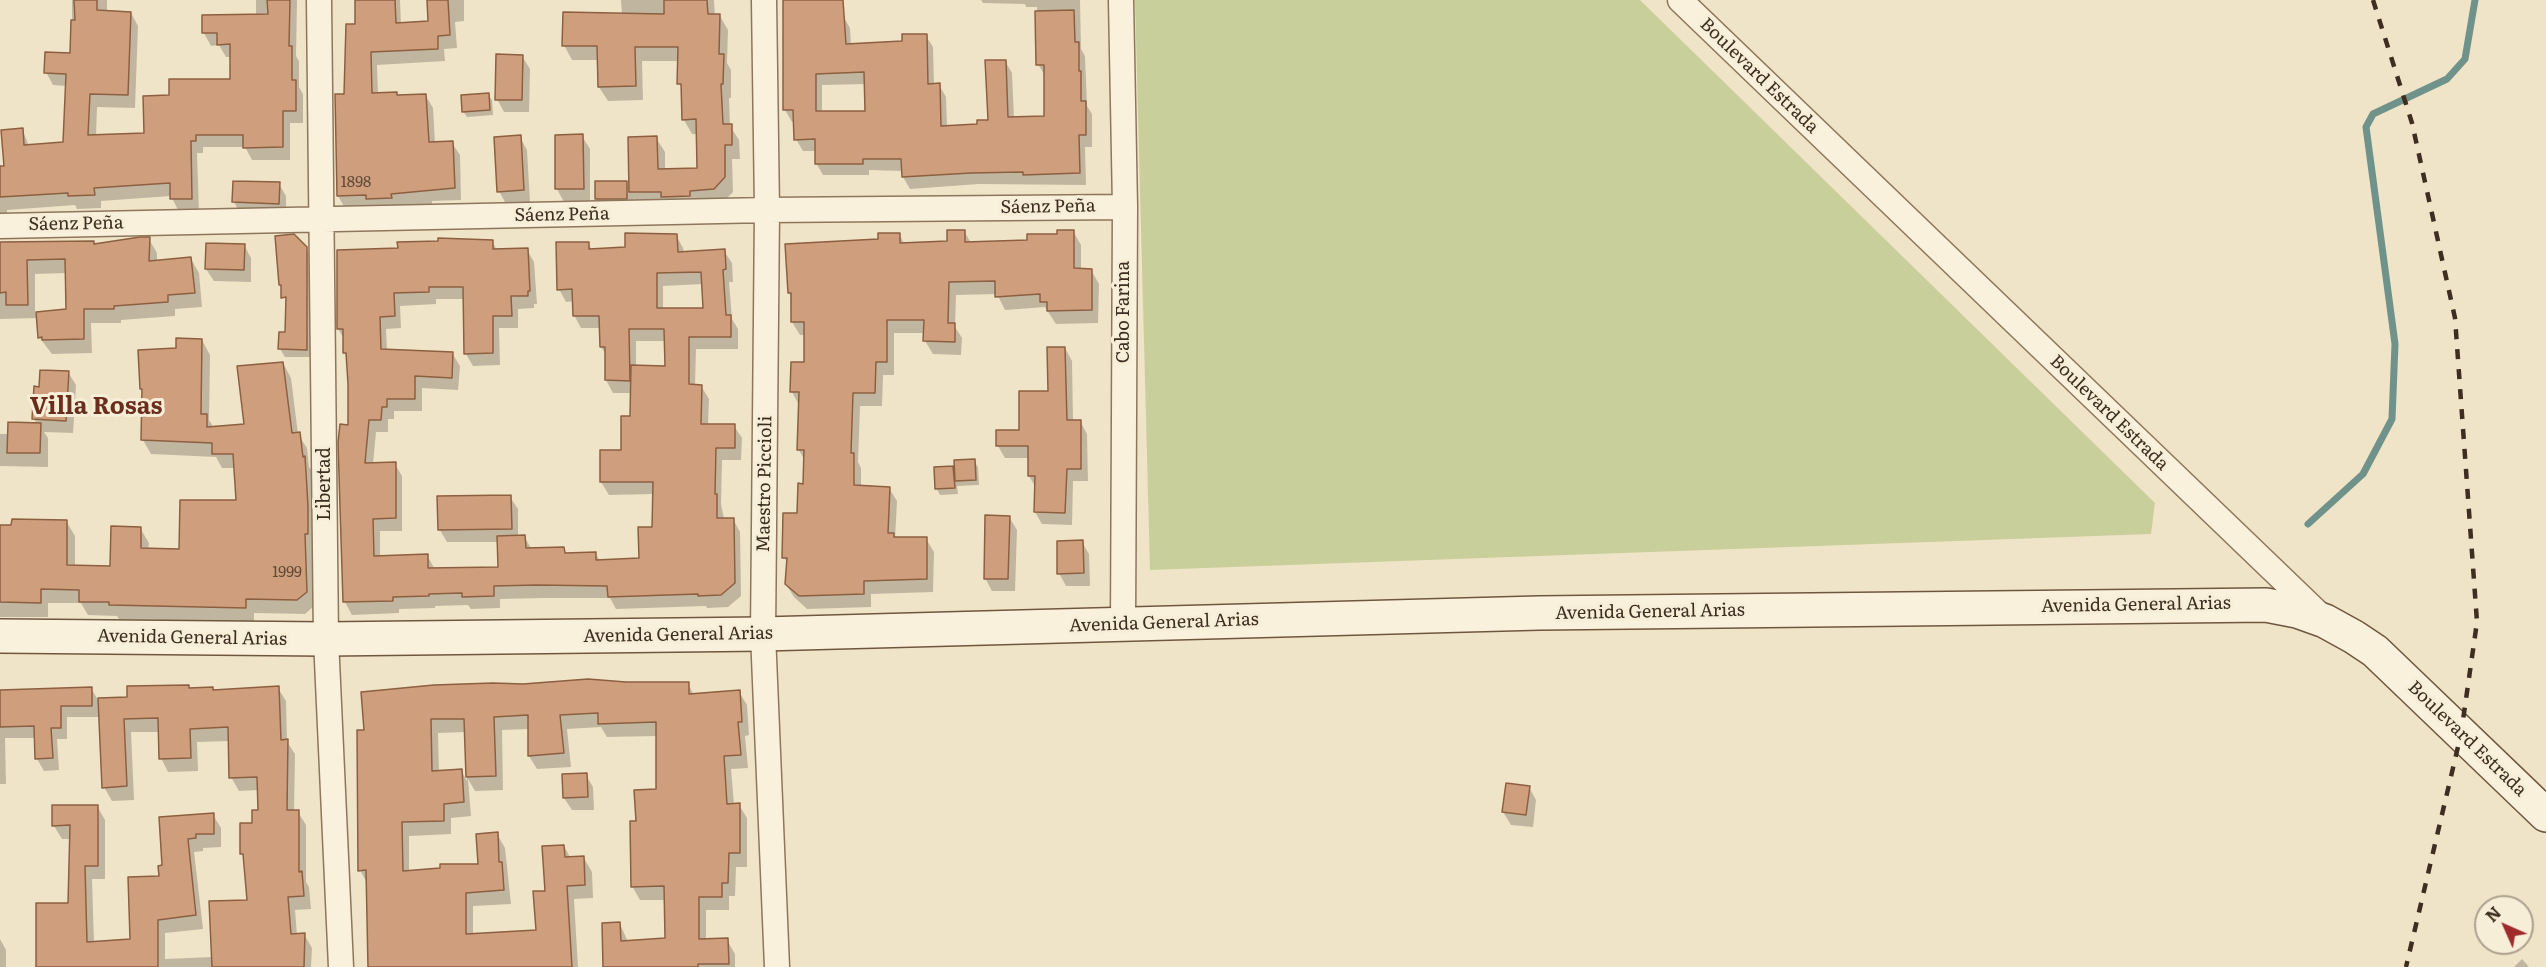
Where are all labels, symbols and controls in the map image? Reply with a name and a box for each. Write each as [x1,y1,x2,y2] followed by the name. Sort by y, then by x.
[1695,14,1823,138] street label: Boulevard Estrada
[341,174,371,192] house number: 1898
[1000,195,1096,219] street label: Sáenz Peña
[514,203,610,227] street label: Sáenz Peña
[28,212,124,236] street label: Sáenz Peña
[1113,261,1135,363] street label: Cabo Farina
[2045,351,2173,475] street label: Boulevard Estrada
[30,393,162,421] district label: Villa Rosas
[753,415,777,553] street label: Maestro Piccioli
[314,447,336,521] street label: Libertad
[272,564,302,582] house number: 1999
[2041,593,2231,617] street label: Avenida General Arias
[1555,600,1745,624] street label: Avenida General Arias
[1069,609,1259,637] street label: Avenida General Arias
[583,623,773,647] street label: Avenida General Arias
[97,626,287,650] street label: Avenida General Arias
[2403,677,2531,801] street label: Boulevard Estrada
[2474,895,2534,955] north arrow
[2479,900,2506,927] text: N

